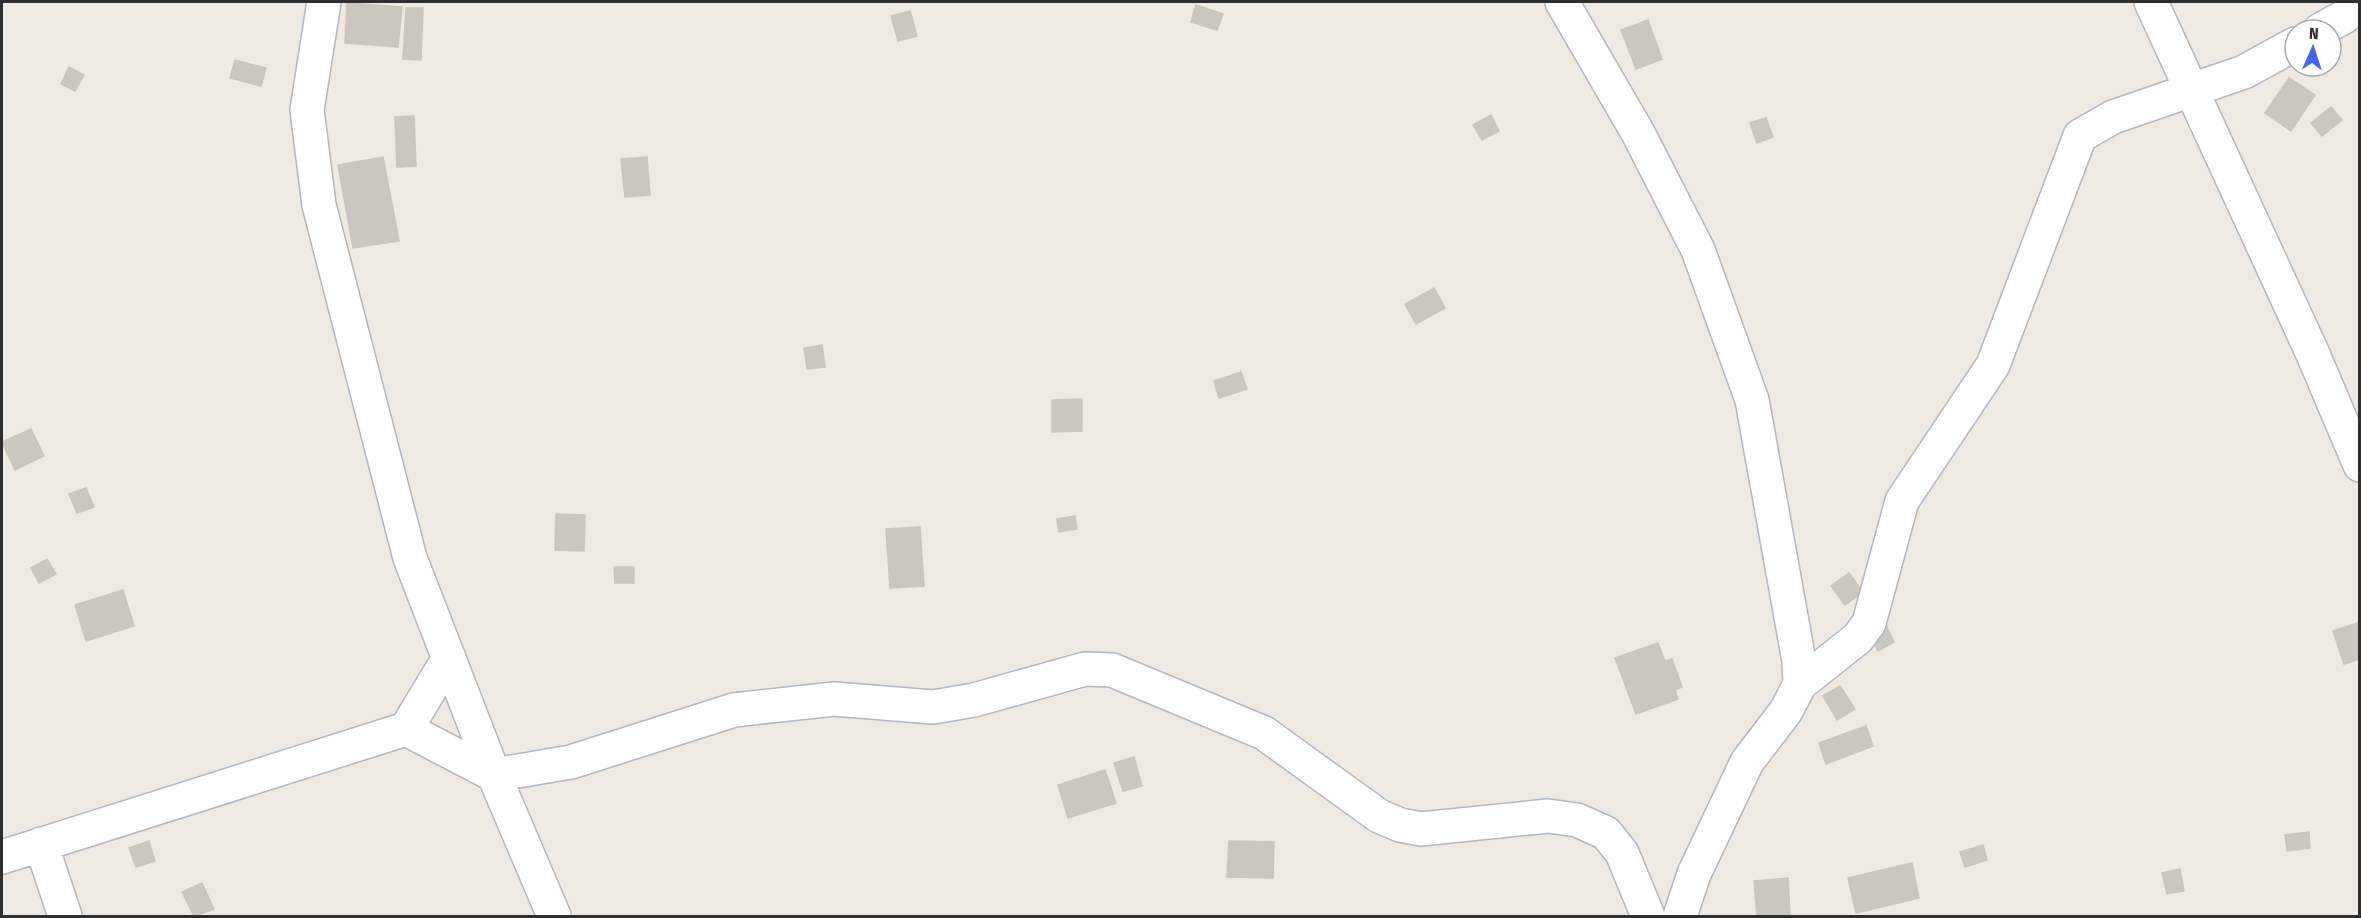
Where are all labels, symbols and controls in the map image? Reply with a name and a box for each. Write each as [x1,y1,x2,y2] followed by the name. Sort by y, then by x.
[2283,18,2343,78] north arrow
[2308,24,2319,43] text: N

